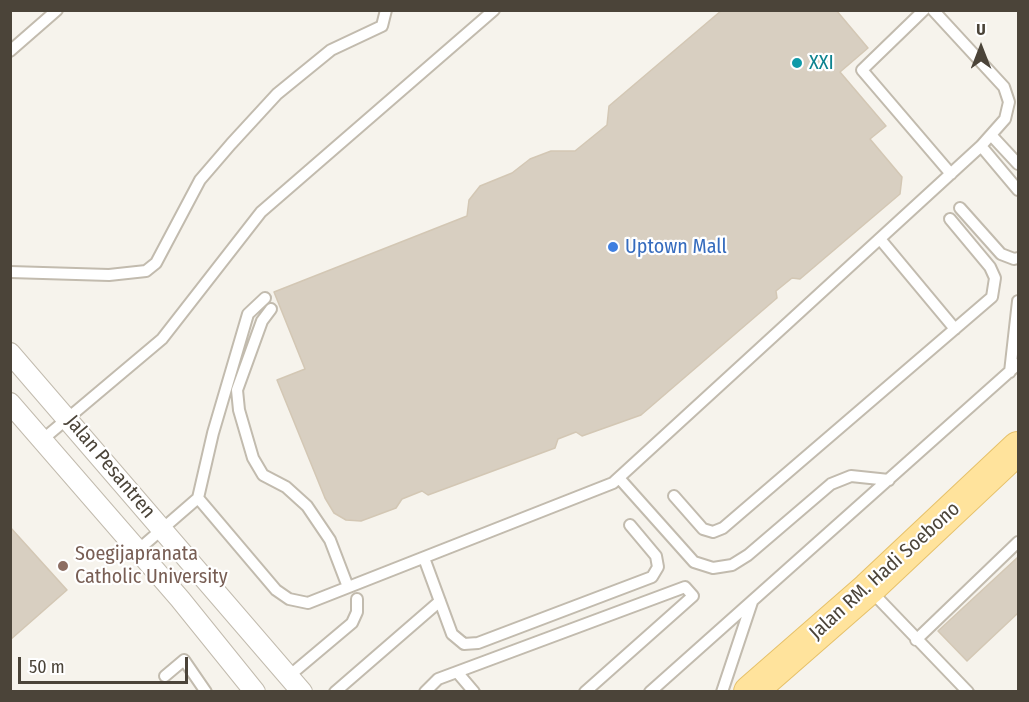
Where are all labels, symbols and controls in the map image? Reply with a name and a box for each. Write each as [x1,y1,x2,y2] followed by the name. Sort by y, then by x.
[951,18,1011,78] north arrow
[976,20,986,39] text: U
[809,51,834,75] place label: XXI
[790,56,804,70] marker: XXI
[625,235,727,259] place label: Uptown Mall
[606,240,620,254] marker: Uptown Mall
[60,411,160,523] street label: Jalan Pesantren
[805,497,965,645] street label: Jalan RM. Hadi Soebono
[75,542,228,589] place label: Soegijapranata Catholic University
[56,559,70,573] marker: Soegijapranata Catholic University
[21,645,190,683] scale bar
[29,656,65,678] text: 50 m

